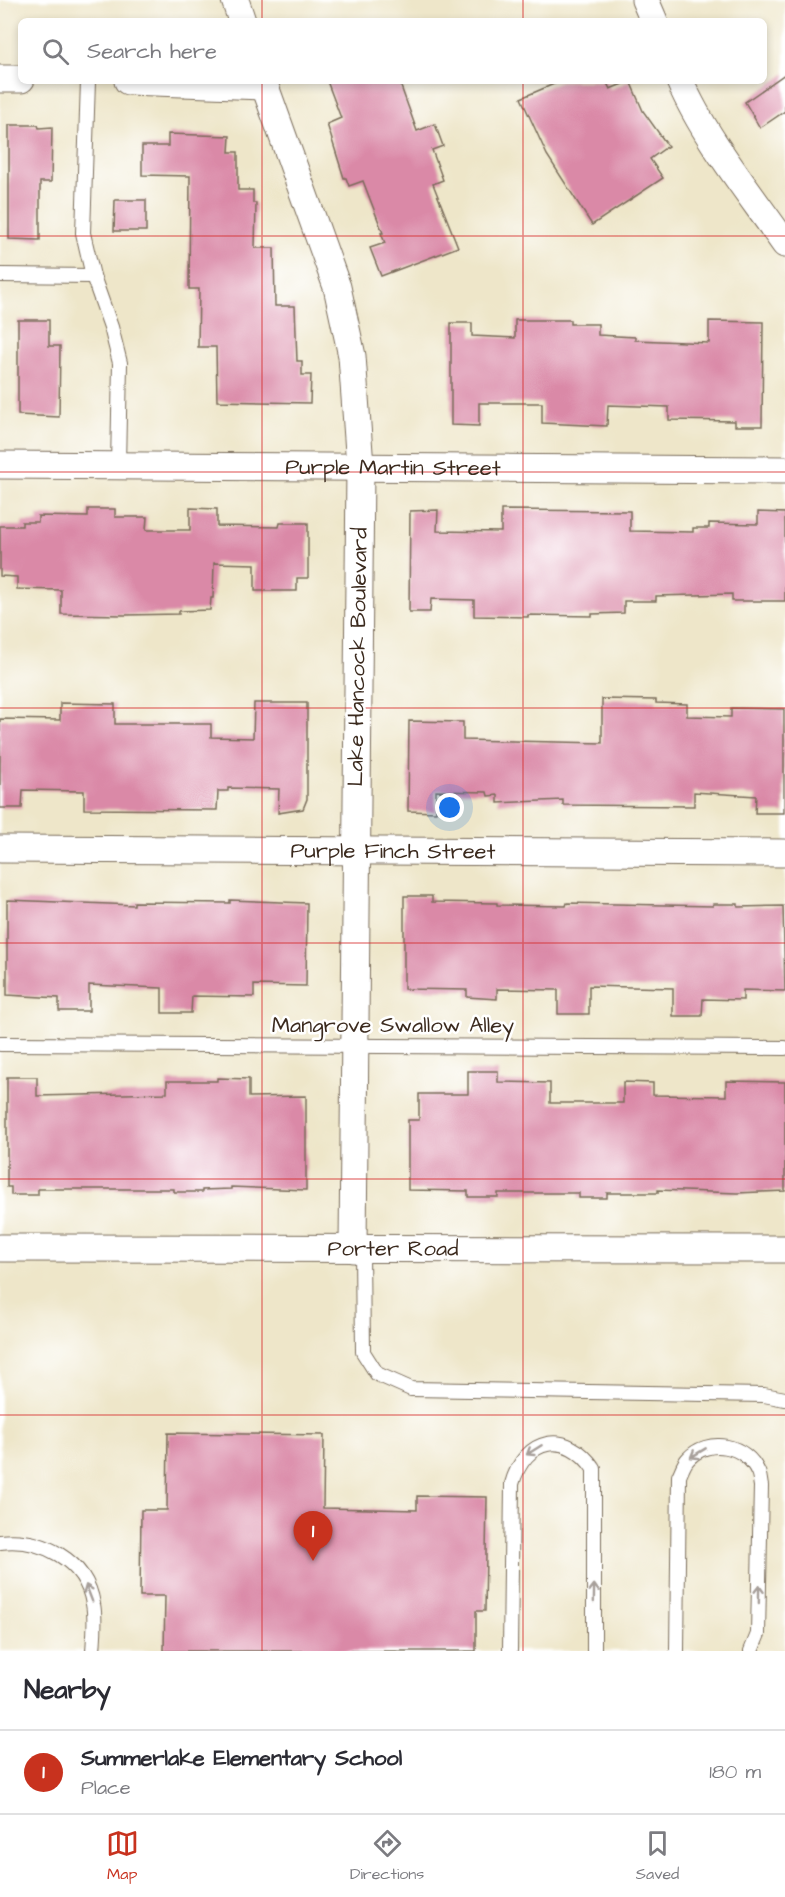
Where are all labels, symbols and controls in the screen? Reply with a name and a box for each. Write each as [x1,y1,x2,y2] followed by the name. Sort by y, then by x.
[18,18,767,84] search box
[39,35,72,68] icon: search
[87,36,217,67] text: Search here
[285,451,501,484] street label: Purple Martin Street
[340,527,376,787] street label: Lake Hancock Boulevard
[435,793,464,822] your location
[290,835,496,867] street label: Purple Finch Street
[272,1010,514,1042] street label: Mangrove Swallow Alley
[328,1233,458,1264] street label: Porter Road
[526,1443,543,1456] one-way arrow
[690,1447,707,1459] one-way arrow
[294,1512,332,1561] pin: 1
[588,1583,600,1603] one-way arrow
[753,1584,765,1604] one-way arrow
[83,1585,94,1603] one-way arrow
[24,1672,111,1708] text: Nearby
[81,1743,402,1774] text: Summerlake Elementary School
[42,1758,45,1786] text: 1
[709,1758,761,1786] text: 180 m
[81,1774,131,1802] text: Place
[106,1827,139,1885] tab: Map
[350,1827,424,1885] tab: Directions
[636,1827,679,1885] tab: Saved

